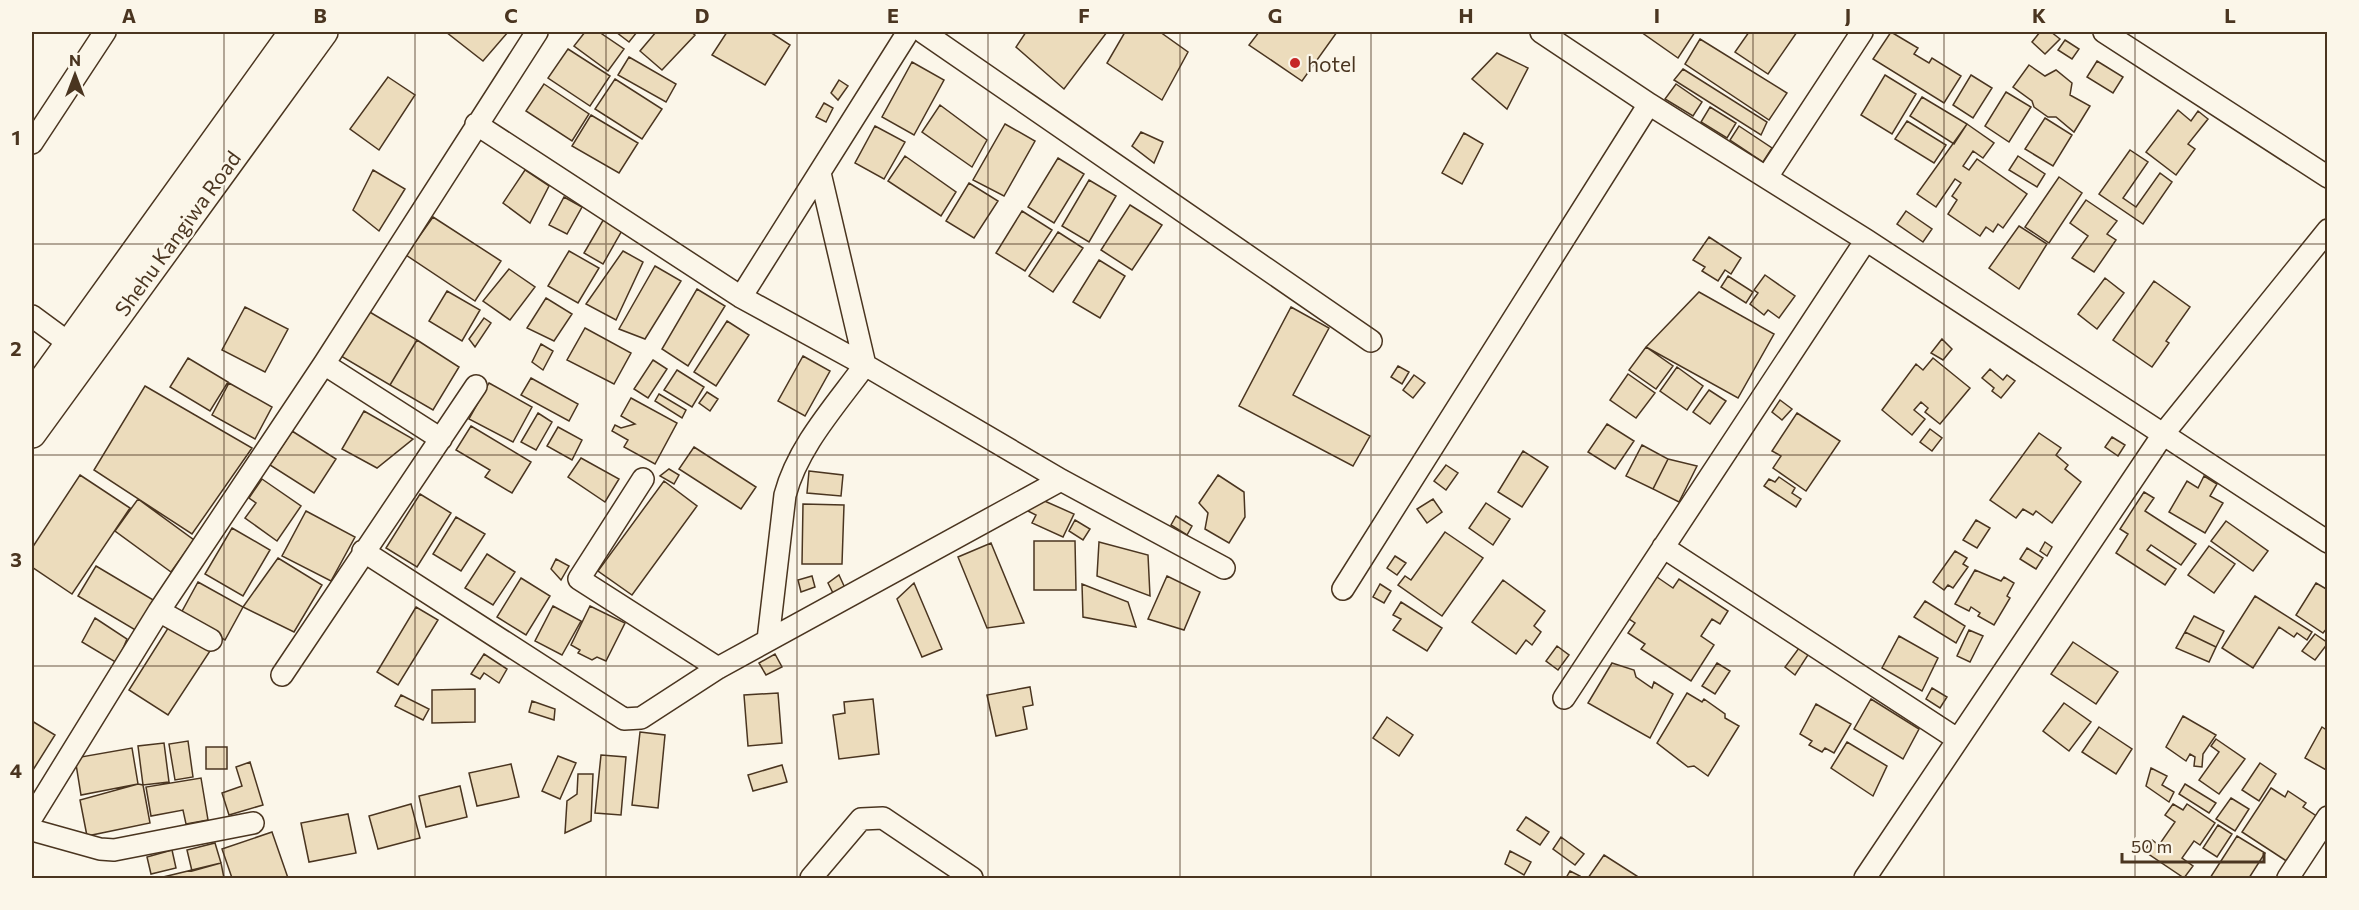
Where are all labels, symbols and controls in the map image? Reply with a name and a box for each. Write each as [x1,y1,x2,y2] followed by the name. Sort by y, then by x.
[122,3,136,27] text: A
[313,3,327,27] text: B
[504,3,518,27] text: C
[695,3,709,27] text: D
[887,3,899,27] text: E
[1078,3,1090,27] text: F
[1268,3,1282,27] text: G
[1459,3,1474,27] text: H
[1654,3,1660,27] text: I
[1845,3,1851,27] text: J
[2032,3,2046,27] text: K
[2224,3,2236,27] text: L
[45,45,105,105] north arrow
[69,50,81,69] text: N
[1307,51,1356,76] place label: hotel
[1288,56,1302,70] marker: hotel
[11,125,21,149] text: 1
[109,146,245,320] street label: Shehu Kangiwa Road
[10,336,22,360] text: 2
[10,547,22,571] text: 3
[10,758,22,782] text: 4
[2122,826,2264,864] scale bar
[2131,835,2172,857] text: 50 m

